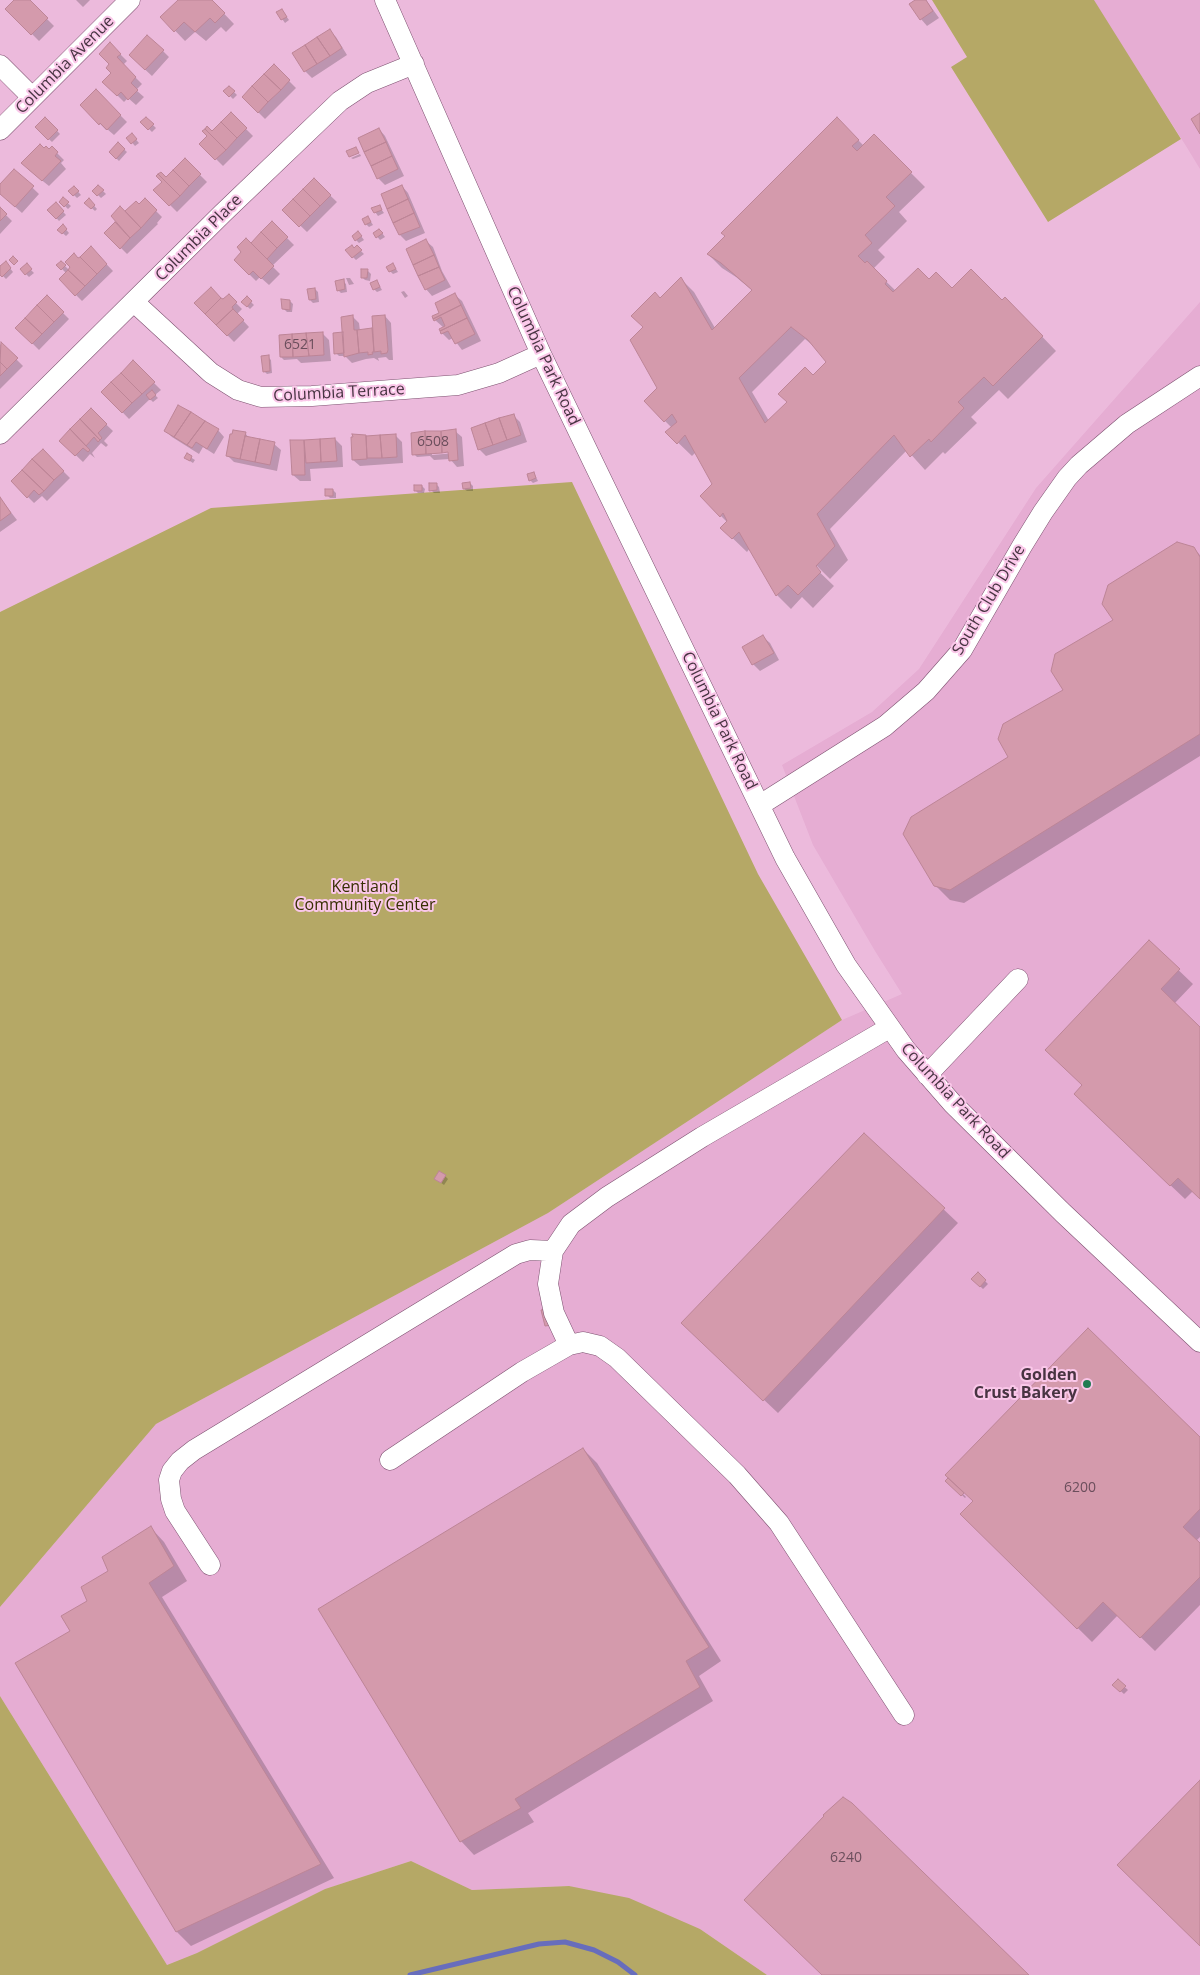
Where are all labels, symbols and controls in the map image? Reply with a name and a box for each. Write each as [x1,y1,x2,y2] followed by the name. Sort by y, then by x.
[12,12,118,118] street label: Columbia Avenue
[152,191,246,285] street label: Columbia Place
[502,283,584,429] street label: Columbia Park Road
[284,337,316,353] house number: 6521
[273,380,405,406] street label: Columbia Terrace
[417,434,449,450] house number: 6508
[949,542,1029,658] street label: South Club Drive
[677,649,761,793] street label: Columbia Park Road
[295,877,435,915] park label: Kentland Community Center
[896,1039,1014,1163] street label: Columbia Park Road
[974,1365,1077,1403] place label: Golden Crust Bakery
[1081,1378,1093,1390] marker: Golden Crust Bakery
[1064,1480,1096,1496] house number: 6200
[830,1850,862,1866] house number: 6240

